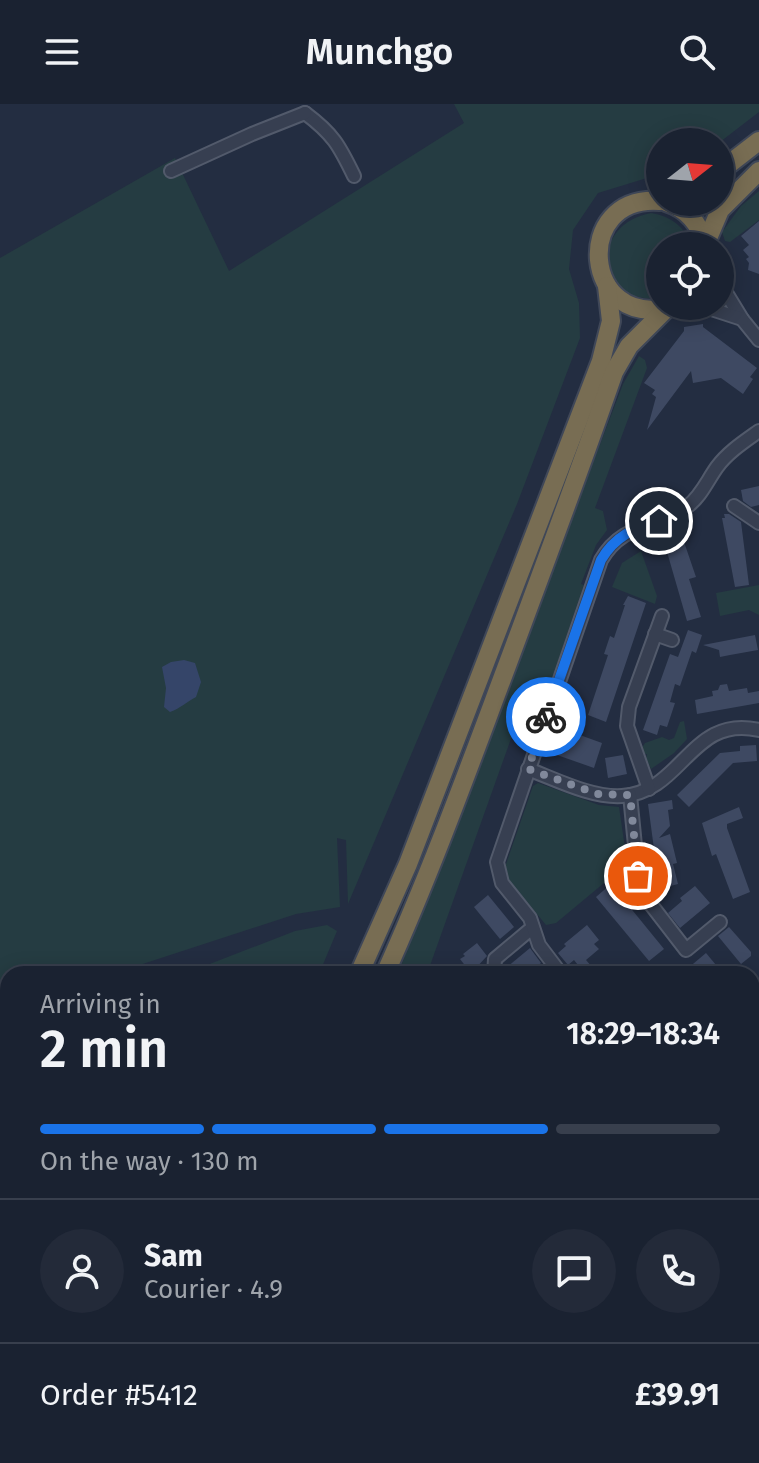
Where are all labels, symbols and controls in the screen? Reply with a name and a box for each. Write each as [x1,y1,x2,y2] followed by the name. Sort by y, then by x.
[40,30,84,74] icon: menu
[306,30,453,74] text: Munchgo
[675,30,719,74] icon: search
[646,128,734,216] north arrow
[646,128,734,320] map controls
[646,232,734,320] button: locate
[625,487,693,555] pin
[637,499,681,543] icon: home
[506,677,586,757] courier
[524,695,568,739] icon: bike
[604,842,672,910] pin
[616,854,660,898] icon: bag
[40,989,161,1020] text: Arriving in
[566,1016,720,1052] text: 18:29–18:34
[40,1018,168,1081] text: 2 min
[40,1146,259,1177] text: On the way · 130 m
[40,1229,124,1313] button: person
[532,1229,616,1313] button: chat
[636,1229,720,1313] button: phone
[144,1238,203,1274] text: Sam
[144,1274,283,1305] text: Courier · 4.9
[40,1377,198,1413] text: Order #5412
[635,1377,720,1413] text: £39.91

